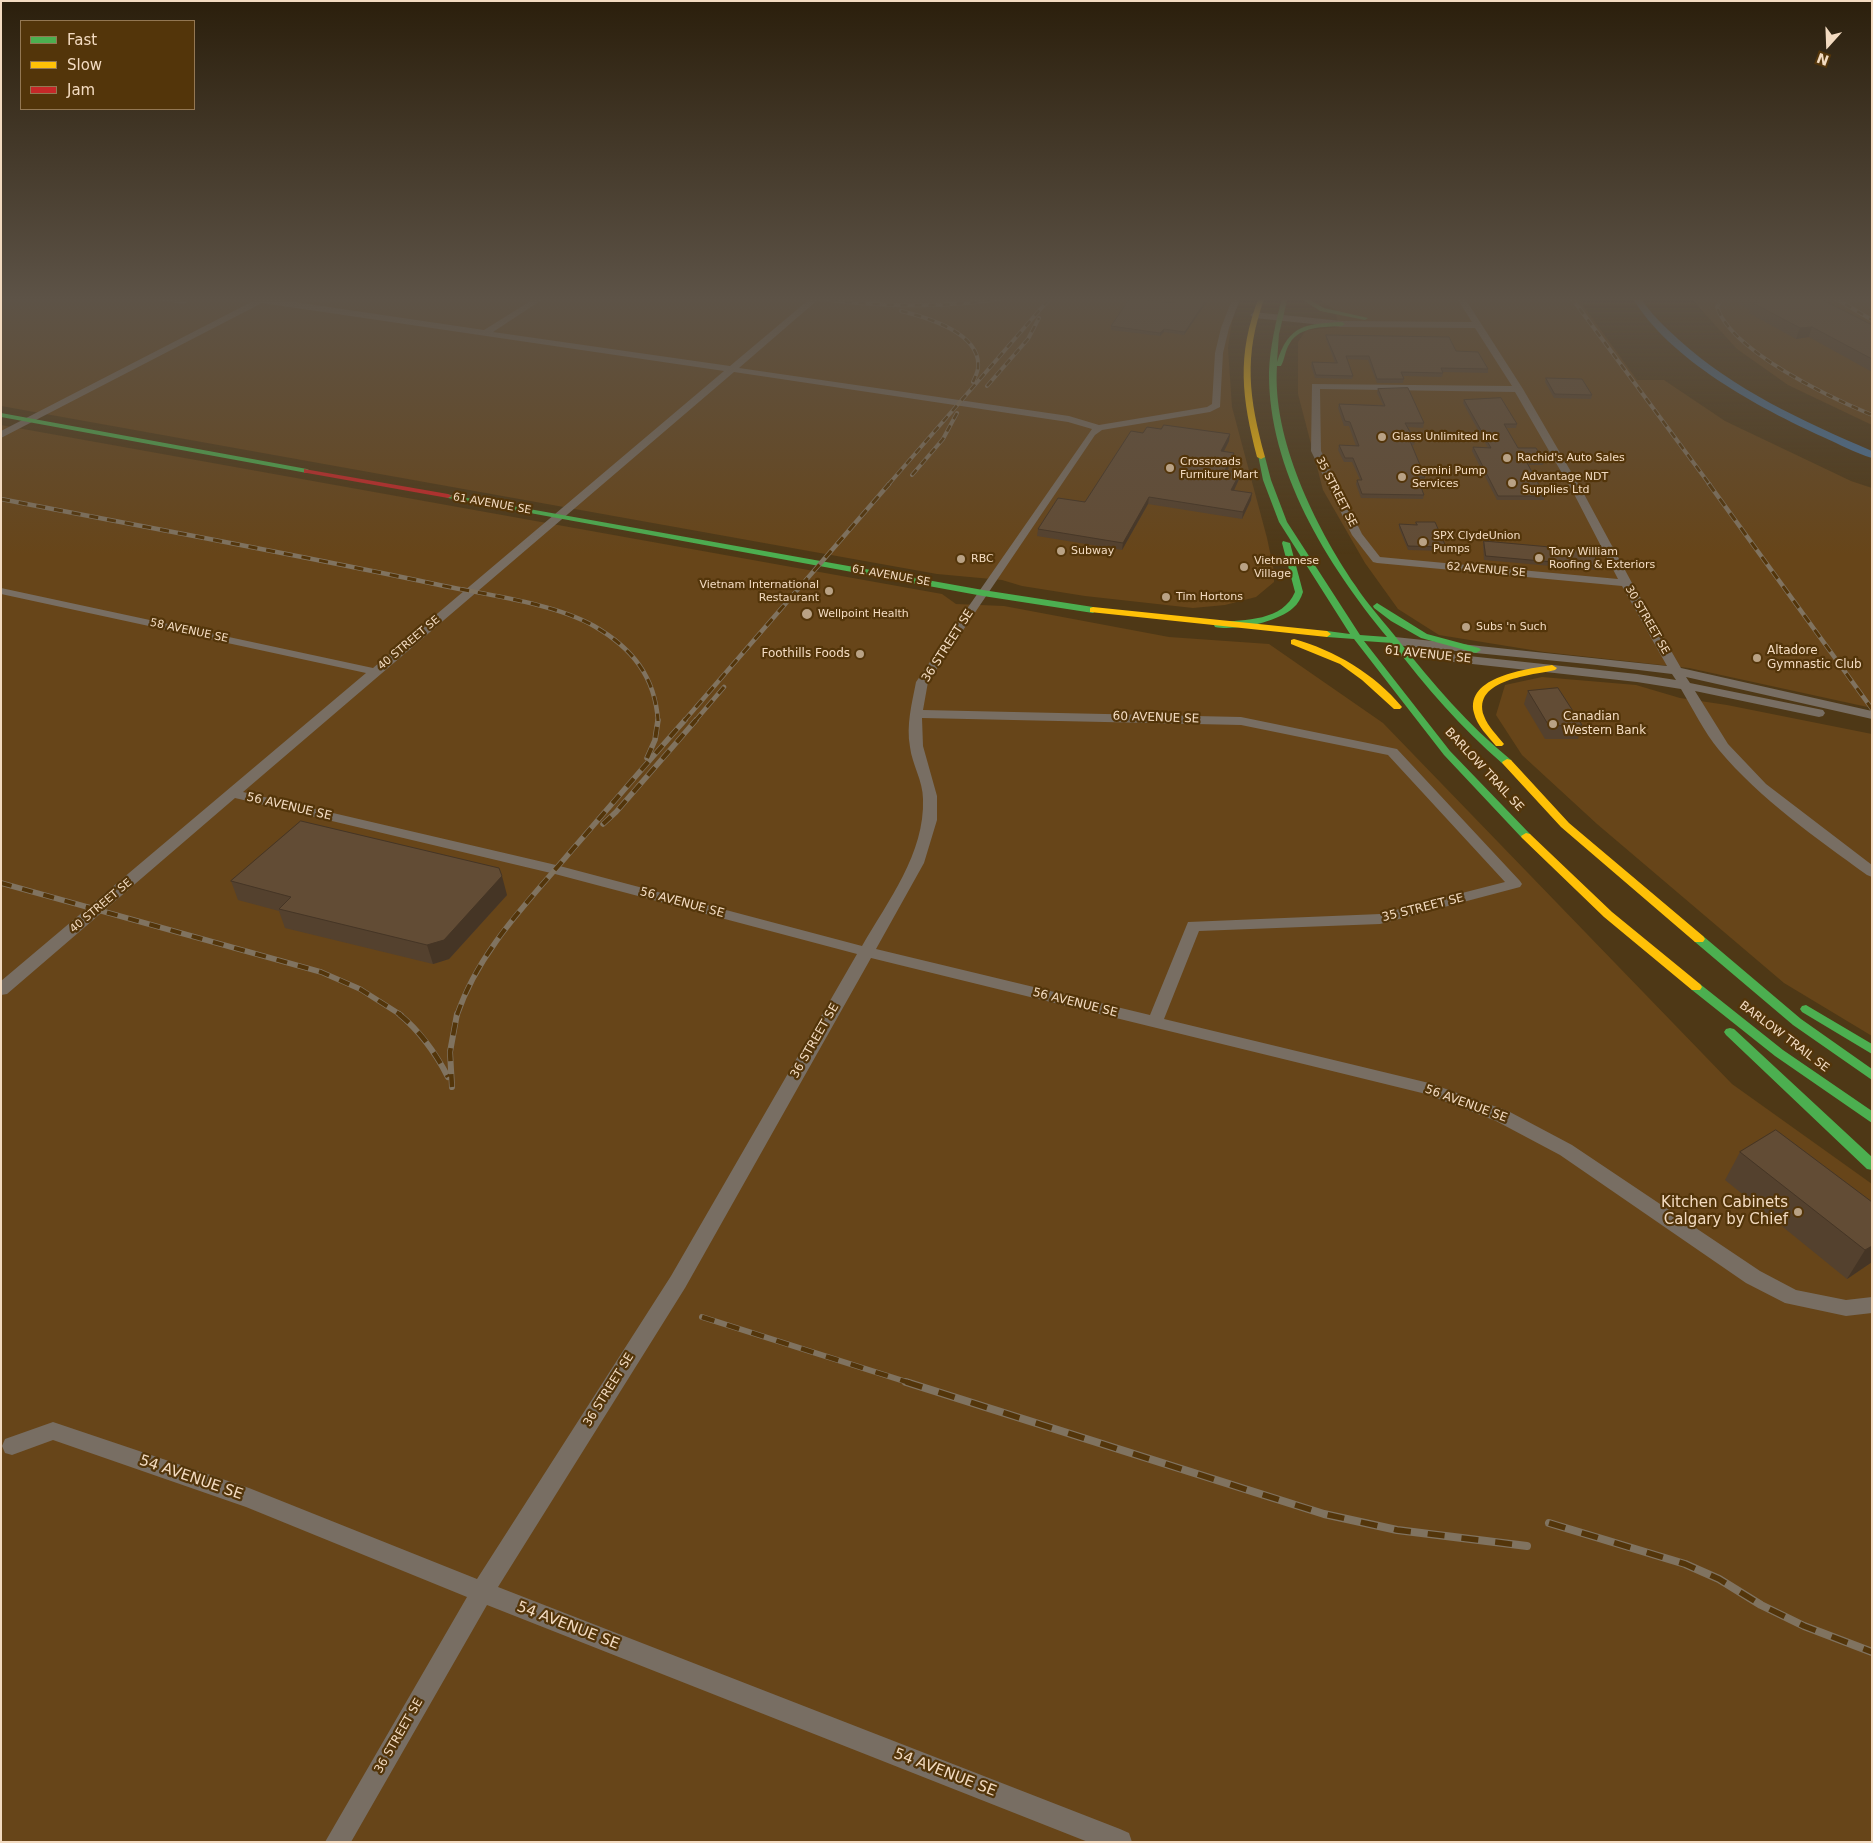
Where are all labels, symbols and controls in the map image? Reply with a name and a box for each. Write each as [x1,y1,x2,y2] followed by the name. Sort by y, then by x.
[20,20,195,110] legend
[1803,20,1853,70] north arrow
[67,31,97,49] text: Fast
[1815,50,1831,69] text: N
[67,56,102,74] text: Slow
[67,81,95,99] text: Jam
[1392,430,1498,444] place label: Glass Unlimited Inc
[1376,431,1388,443] marker: Glass Unlimited Inc
[1517,451,1625,465] place label: Rachid's Auto Sales
[1501,452,1513,464] marker: Rachid's Auto Sales
[1180,455,1258,481] place label: Crossroads Furniture Mart
[1313,455,1359,529] street label: 35 STREET SE
[1164,462,1176,474] marker: Crossroads Furniture Mart
[1412,464,1486,490] place label: Gemini Pump Services
[1522,470,1608,496] place label: Advantage NDT Supplies Ltd
[1396,471,1408,483] marker: Gemini Pump Services
[1506,477,1518,489] marker: Advantage NDT Supplies Ltd
[452,491,532,517] street label: 61 AVENUE SE
[1433,529,1520,555] place label: SPX ClydeUnion Pumps
[1417,536,1429,548] marker: SPX ClydeUnion Pumps
[1071,544,1114,558] place label: Subway
[1055,545,1067,557] marker: Subway
[1549,545,1655,571] place label: Tony William Roofing & Exteriors
[971,552,994,566] place label: RBC
[1533,552,1545,564] marker: Tony William Roofing & Exteriors
[955,553,967,565] marker: RBC
[1254,554,1319,580] place label: Vietnamese Village
[1446,560,1526,580] street label: 62 AVENUE SE
[1238,561,1250,573] marker: Vietnamese Village
[851,563,931,589] street label: 61 AVENUE SE
[699,578,819,604] place label: Vietnam International Restaurant
[1622,583,1672,657] street label: 30 STREET SE
[823,585,835,597] marker: Vietnam International Restaurant
[1176,590,1243,604] place label: Tim Hortons
[1160,591,1172,603] marker: Tim Hortons
[800,607,814,621] marker: Wellpoint Health
[818,607,909,621] place label: Wellpoint Health
[919,607,977,685] street label: 36 STREET SE
[375,613,443,673] street label: 40 STREET SE
[149,616,229,646] street label: 58 AVENUE SE
[1476,620,1547,634] place label: Subs 'n Such
[1460,621,1472,633] marker: Subs 'n Such
[1384,643,1472,667] street label: 61 AVENUE SE
[1767,644,1862,672] place label: Altadore Gymnastic Club
[761,647,850,661] place label: Foothills Foods
[854,648,866,660] marker: Foothills Foods
[1751,652,1763,664] marker: Altadore Gymnastic Club
[1112,709,1200,727] street label: 60 AVENUE SE
[1563,710,1646,738] place label: Canadian Western Bank
[1547,718,1559,730] marker: Canadian Western Bank
[1442,725,1526,815] street label: BARLOW TRAIL SE
[245,790,333,824] street label: 56 AVENUE SE
[67,876,135,936] street label: 40 STREET SE
[638,885,726,921] street label: 56 AVENUE SE
[1381,891,1465,925] street label: 35 STREET SE
[1031,986,1119,1020] street label: 56 AVENUE SE
[1736,999,1832,1075] street label: BARLOW TRAIL SE
[788,1001,842,1081] street label: 36 STREET SE
[1423,1082,1509,1126] street label: 56 AVENUE SE
[1661,1194,1788,1229] place label: Kitchen Cabinets Calgary by Chief
[1792,1206,1804,1218] marker: Kitchen Cabinets Calgary by Chief
[581,1351,637,1429] street label: 36 STREET SE
[137,1452,245,1504] street label: 54 AVENUE SE
[514,1598,622,1654] street label: 54 AVENUE SE
[372,1696,426,1776] street label: 36 STREET SE
[891,1745,999,1801] street label: 54 AVENUE SE

